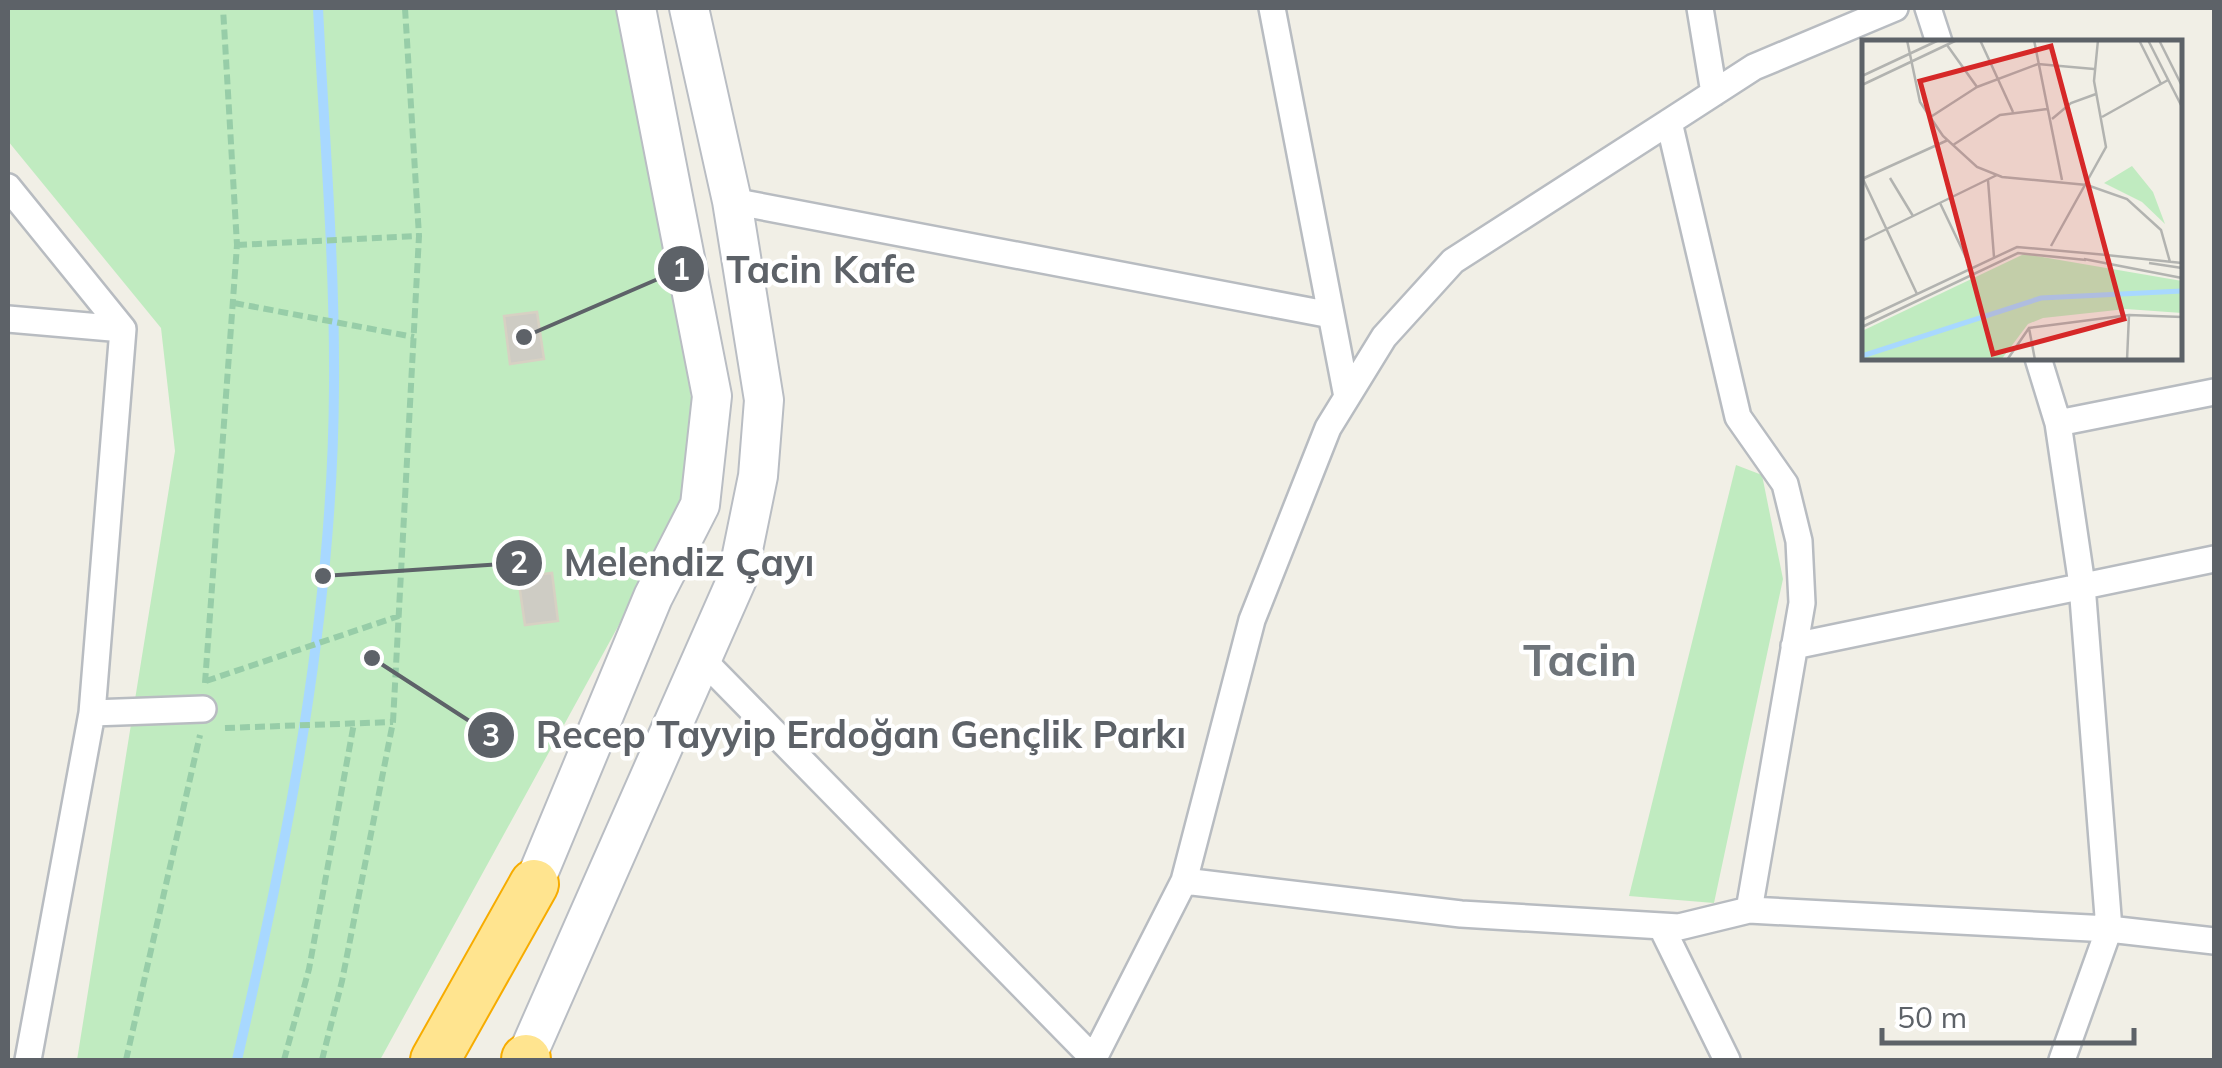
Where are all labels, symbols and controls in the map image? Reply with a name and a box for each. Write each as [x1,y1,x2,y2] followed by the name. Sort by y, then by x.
[1862,40,2182,360] inset map
[656,235,936,303] callout: Tacin Kafe
[726,245,916,293] text: Tacin Kafe
[672,250,690,288] text: 1
[494,529,834,597] callout: Melendiz Çayı
[564,538,814,586] text: Melendiz Çayı
[510,543,528,581] text: 2
[1523,631,1637,687] district label: Tacin
[466,701,1207,769] callout: Recep Tayyip Erdoğan Gençlik Parkı
[536,710,1186,758] text: Recep Tayyip Erdoğan Gençlik Parkı
[482,716,500,754] text: 3
[1882,983,2134,1045] scale bar
[1897,998,1967,1036] text: 50 m

